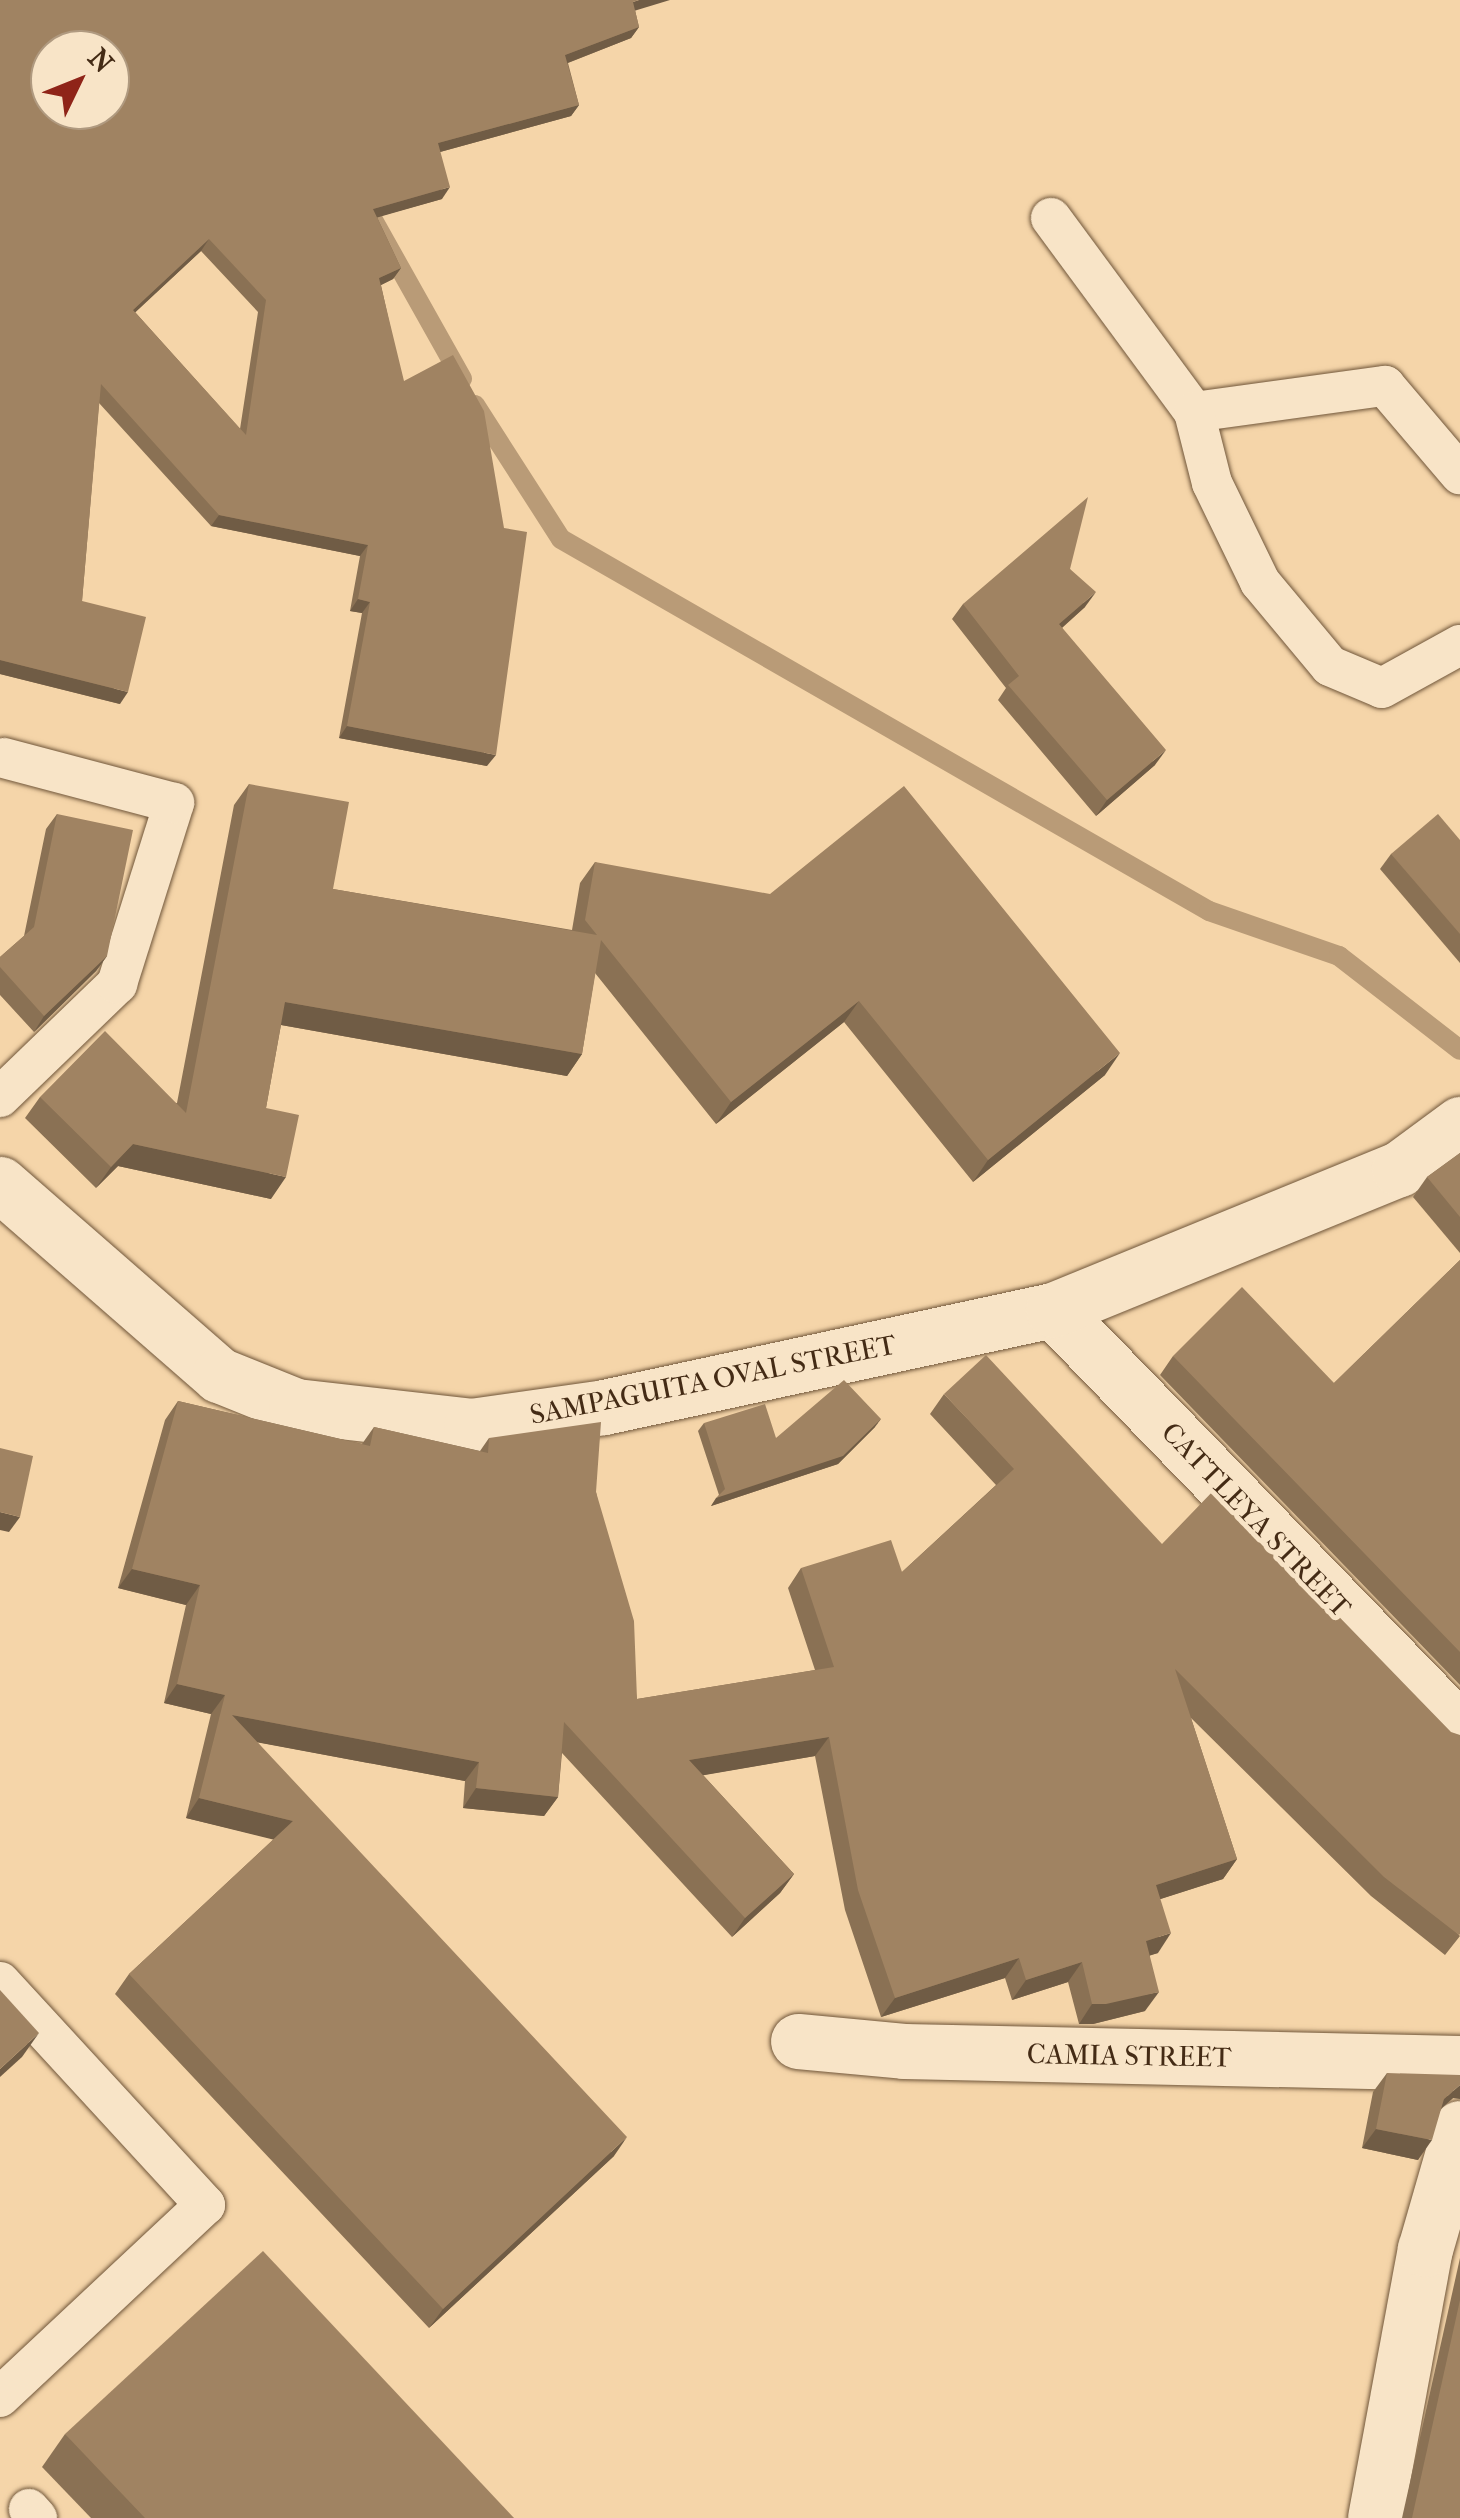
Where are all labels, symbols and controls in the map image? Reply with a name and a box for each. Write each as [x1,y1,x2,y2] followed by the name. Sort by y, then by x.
[30,30,130,130] north arrow
[82,42,120,80] text: N
[527,1328,899,1432] street label: SAMPAGUITA OVAL STREET
[1154,1416,1358,1624] street label: CATTLEYA STREET
[1027,2037,1231,2075] street label: CAMIA STREET

